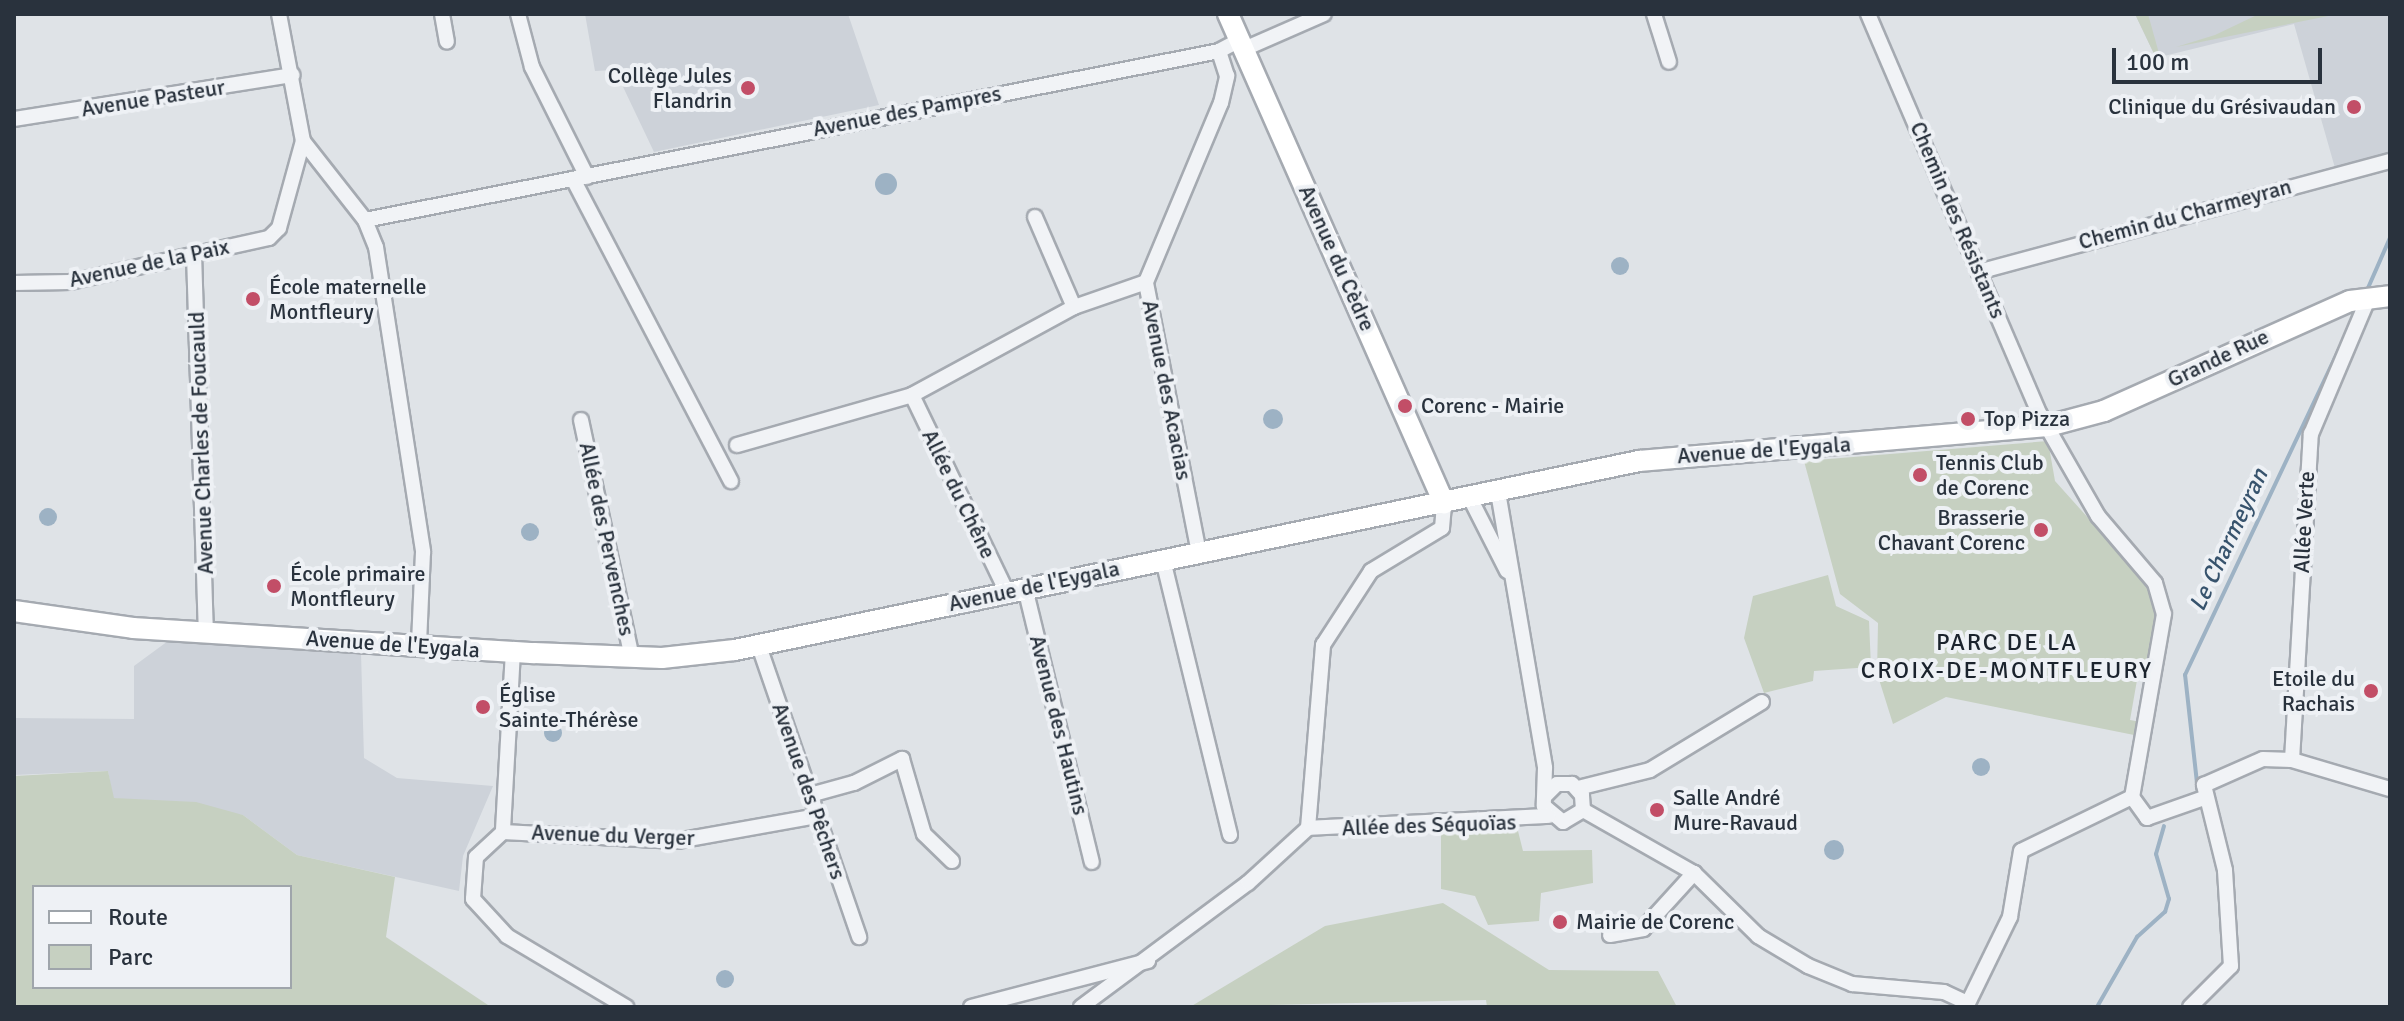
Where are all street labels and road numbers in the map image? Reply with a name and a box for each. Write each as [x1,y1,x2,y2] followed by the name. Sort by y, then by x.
[79,74,227,122] street label: Avenue Pasteur
[811,80,1003,142] street label: Avenue des Pampres
[1905,118,2011,322] street label: Chemin des Résistants
[2076,173,2294,255] street label: Chemin du Charmeyran
[1293,181,1381,335] street label: Avenue du Cèdre
[67,233,231,293] street label: Avenue de la Paix
[1137,298,1197,482] street label: Avenue des Acacias
[183,311,219,575] street label: Avenue Charles de Foucauld
[2163,323,2273,393] street label: Grande Rue
[916,425,1002,563] street label: Allée du Chêne
[1676,431,1852,469] street label: Avenue de l'Eygala
[574,440,640,638] street label: Allée des Pervenches
[2288,470,2320,574] street label: Allée Verte
[946,555,1122,617] street label: Avenue de l'Eygala
[305,625,481,663] street label: Avenue de l'Eygala
[1024,632,1094,818] street label: Avenue des Hautins
[766,699,852,883] street label: Avenue des Pêchers
[1341,809,1517,841] street label: Allée des Séquoïas
[531,819,695,851] street label: Avenue du Verger

